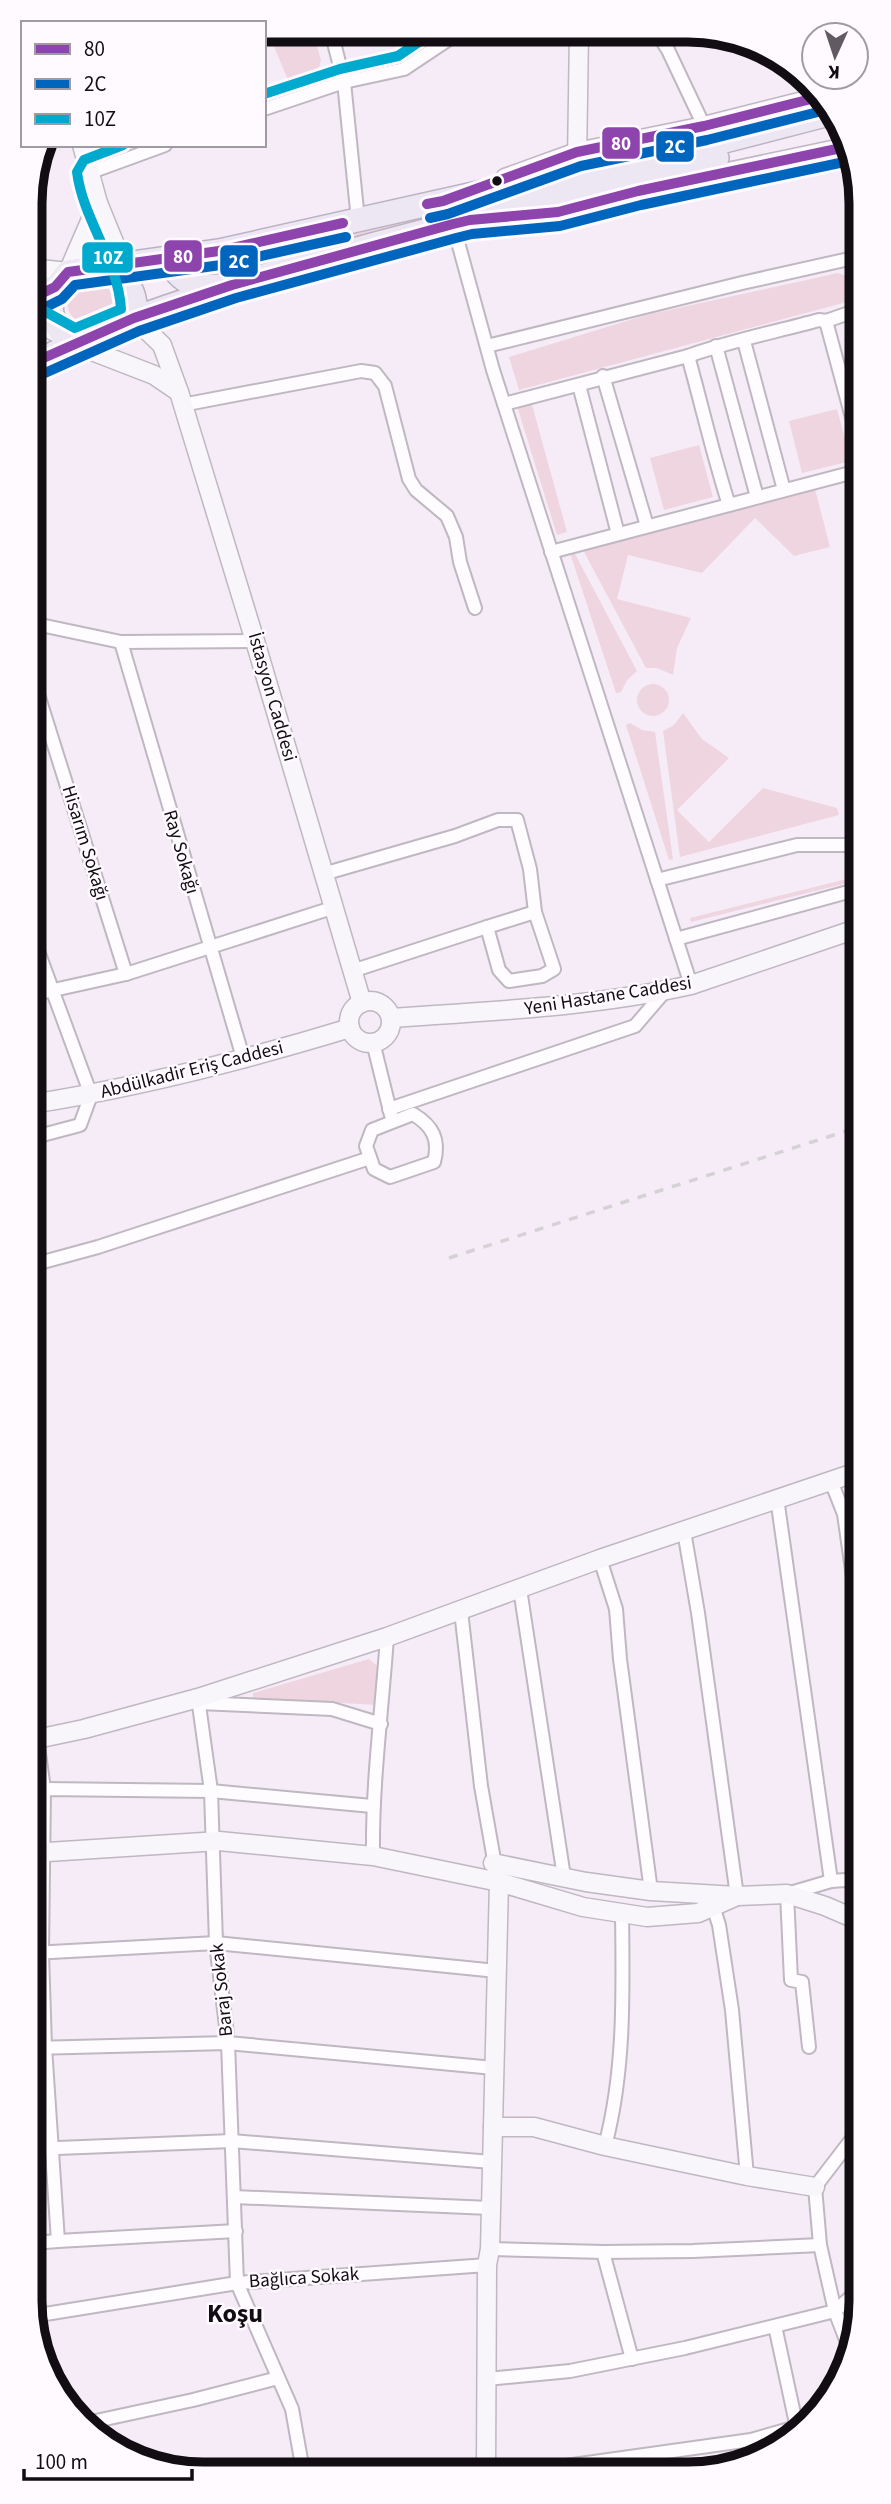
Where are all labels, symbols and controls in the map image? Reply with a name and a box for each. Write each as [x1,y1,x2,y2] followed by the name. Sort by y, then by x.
[21,21,266,147] legend
[800,21,870,91] north arrow
[84,34,105,64] text: 80
[827,58,841,85] text: K
[84,69,106,99] text: 2C
[84,104,116,134] text: 10Z
[601,126,641,160] line badge: 80
[655,130,695,163] line badge: 2C
[611,131,631,158] text: 80
[664,134,686,161] text: 2C
[490,174,504,188] unlabelled marker
[163,239,203,273] line badge: 80
[81,241,134,274] line badge: 10Z
[173,244,193,271] text: 80
[219,244,259,278] line badge: 2C
[93,245,123,272] text: 10Z
[228,249,250,276] text: 2C
[241,629,303,765] street label: İstasyon Caddesi
[55,782,115,904] street label: Hisarım Sokağı
[156,807,206,897] street label: Ray Sokağı
[521,969,694,1023] street label: Yeni Hastane Caddesi
[98,1034,286,1106] street label: Abdülkadir Eriş Caddesi
[204,1941,240,2038] street label: Baraj Sokak
[248,2261,361,2295] street label: Bağlıca Sokak
[207,2295,263,2332] district label: Koşu
[24,2438,192,2482] scale bar
[35,2447,88,2477] text: 100 m

